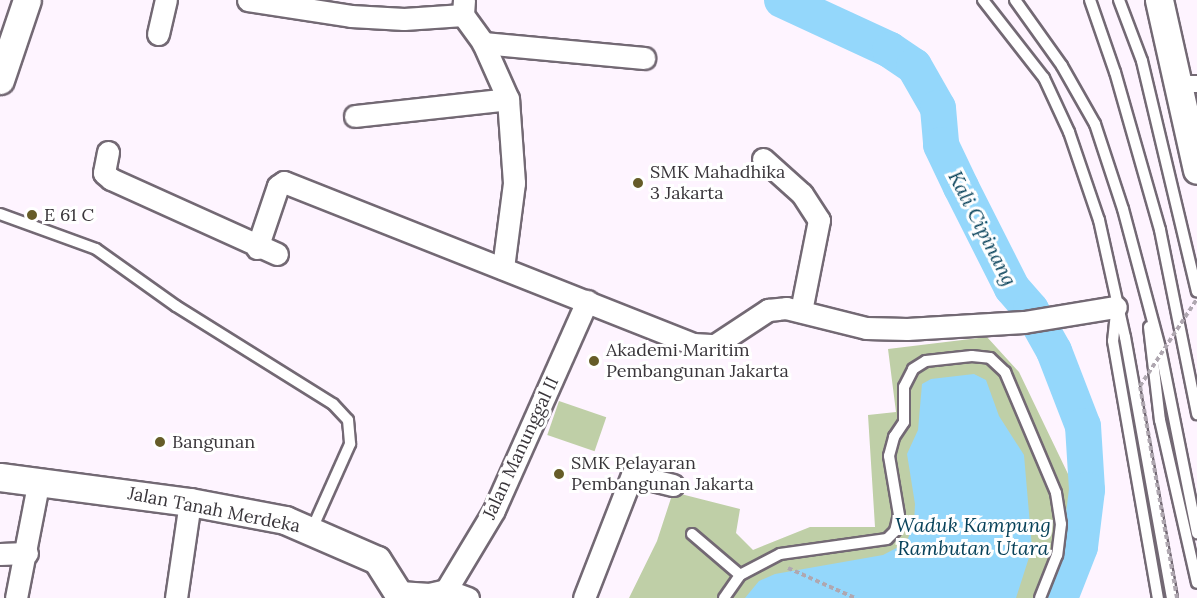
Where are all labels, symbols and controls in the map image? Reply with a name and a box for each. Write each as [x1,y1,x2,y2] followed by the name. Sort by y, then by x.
[650,162,785,204] place label: SMK Mahadhika 3 Jakarta
[944,167,1022,289] water label: Kali Cipinang
[631,176,645,190] marker: SMK Mahadhika 3 Jakarta
[44,204,94,226] place label: E 61 C
[25,208,39,222] marker: E 61 C
[606,340,789,382] place label: Akademi Maritim Pembangunan Jakarta
[587,354,601,368] marker: Akademi Maritim Pembangunan Jakarta
[478,373,564,523] street label: Jalan Manunggal II
[172,431,255,453] place label: Bangunan
[153,435,167,449] marker: Bangunan
[571,453,754,496] place label: SMK Pelayaran Pembangunan Jakarta
[552,467,566,481] marker: SMK Pelayaran Pembangunan Jakarta
[126,483,302,537] street label: Jalan Tanah Merdeka
[895,513,1051,560] water label: Waduk Kampung Rambutan Utara

